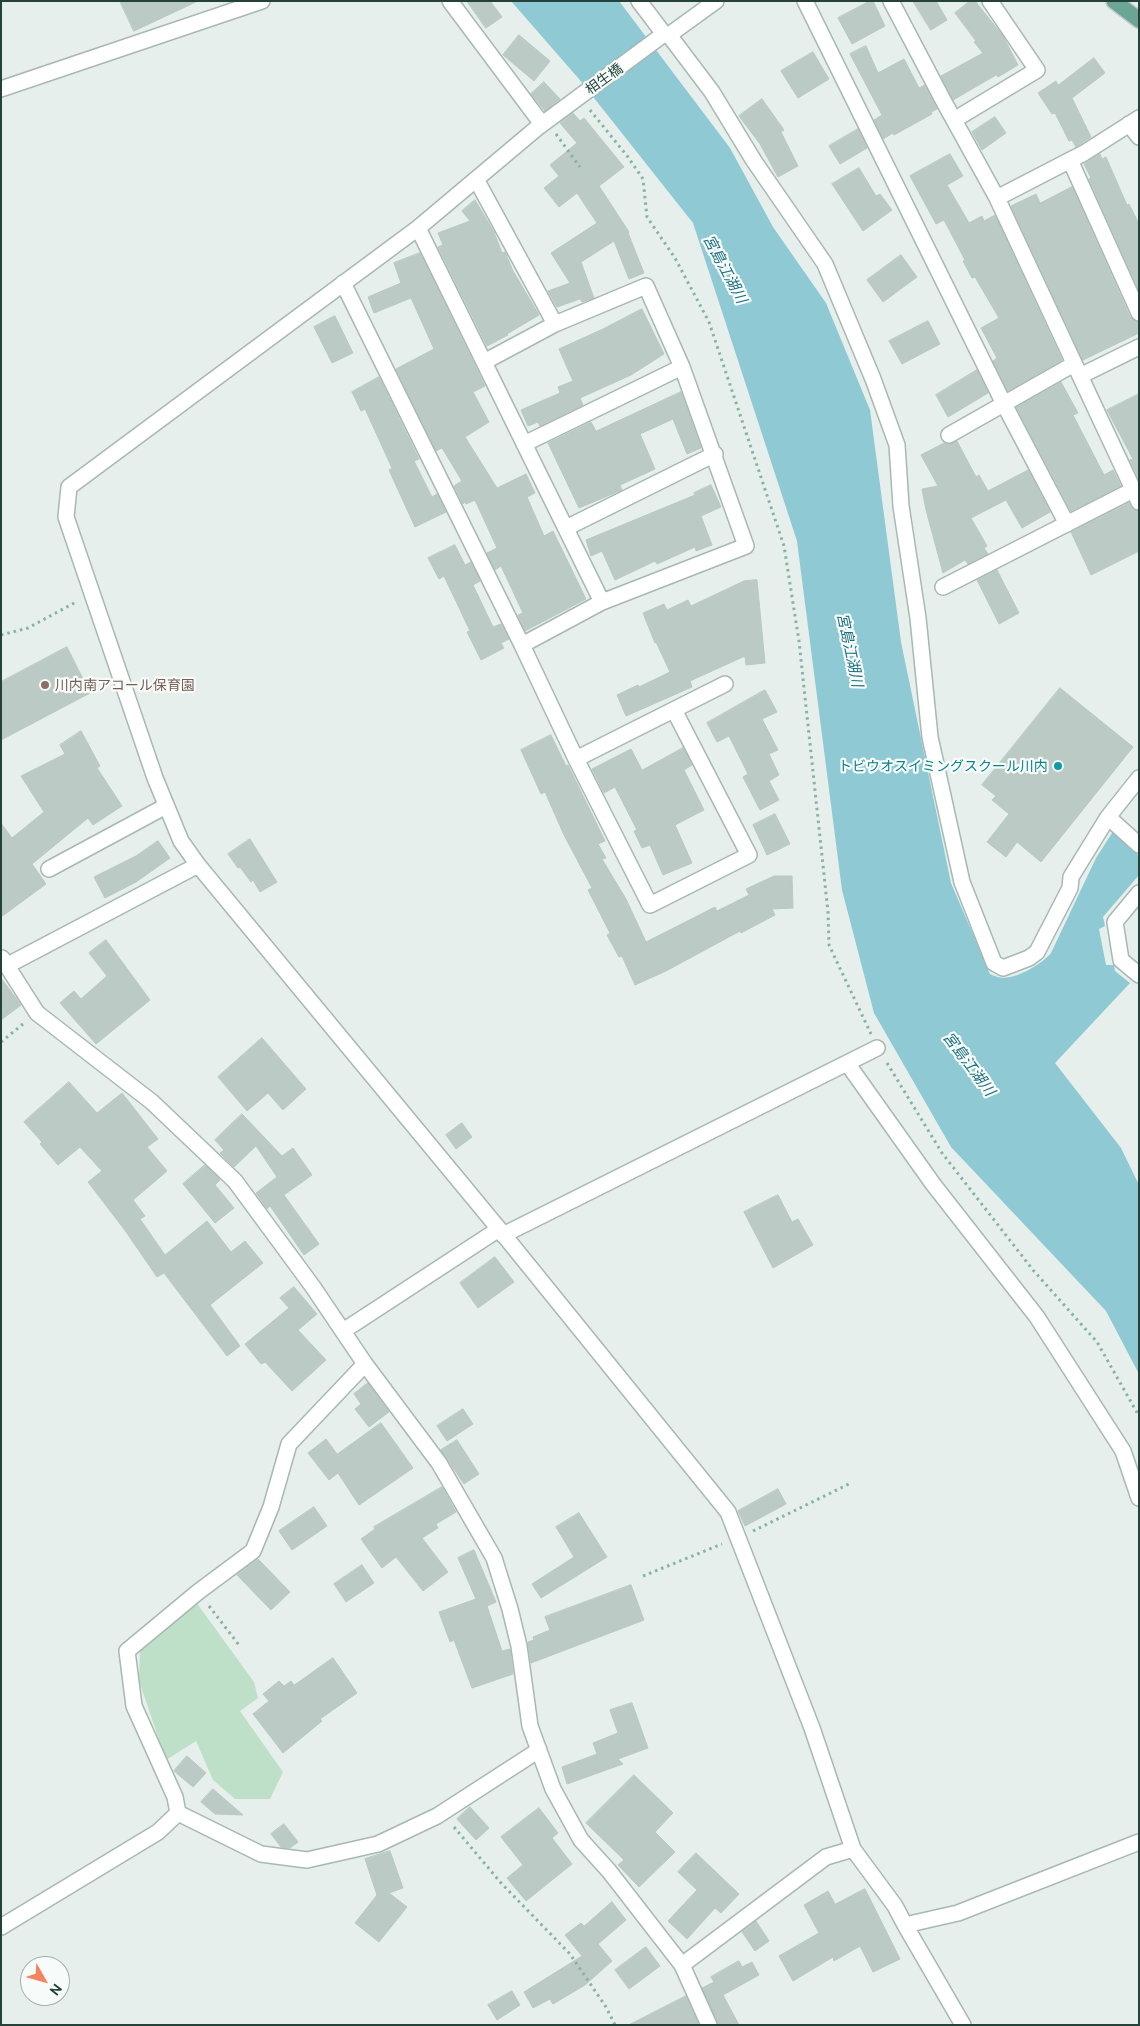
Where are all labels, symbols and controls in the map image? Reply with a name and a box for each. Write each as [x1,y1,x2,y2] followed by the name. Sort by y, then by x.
[582,60,626,98] street label: 相生橋
[699,232,751,306] water label: 宮島江湖川
[833,611,867,689] water label: 宮島江湖川
[55,677,195,693] place label: 川内南アコール保育園
[39,679,51,691] marker: 川内南アコール保育園
[838,758,1048,774] place label: トビウオスイミングスクール川内
[1052,760,1064,772] marker: トビウオスイミングスクール川内
[939,1029,999,1099] water label: 宮島江湖川
[20,1956,70,2006] north arrow
[47,1981,66,1999] text: N

